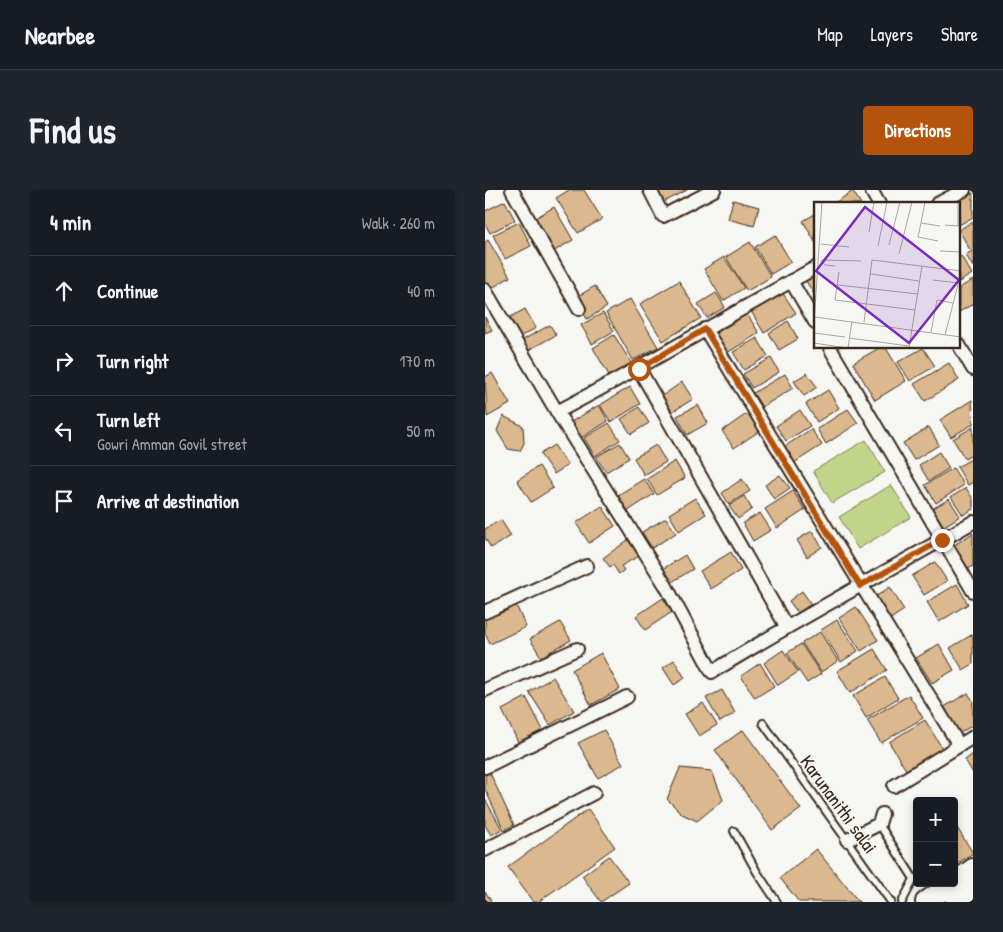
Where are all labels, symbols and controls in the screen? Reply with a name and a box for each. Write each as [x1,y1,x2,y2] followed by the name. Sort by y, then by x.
[25,19,95,51] text: Nearbee
[817,22,843,47] text: Map
[871,22,913,47] text: Layers
[941,22,978,47] text: Share
[863,106,973,155] button: Directions
[30,107,116,154] text: Find us
[814,202,961,349] inset map
[50,208,91,237] text: 4 min
[362,212,435,234] text: Walk · 260 m
[50,277,78,305] icon: ahead
[97,278,158,304] text: Continue
[407,280,435,302] text: 40 m
[50,347,78,375] icon: right
[97,348,168,374] text: Turn right
[400,350,435,372] text: 170 m
[628,358,651,381] route start
[97,407,160,433] text: Turn left
[50,417,78,445] icon: left
[407,420,435,442] text: 50 m
[97,433,247,455] text: Gowri Amman Govil street
[50,487,78,515] icon: arrive
[97,488,239,514] text: Arrive at destination
[931,529,954,552] route end
[794,749,884,859] street label: Karunanithi salai
[913,797,958,887] map controls
[913,797,958,842] button: +
[913,842,958,887] button: −

